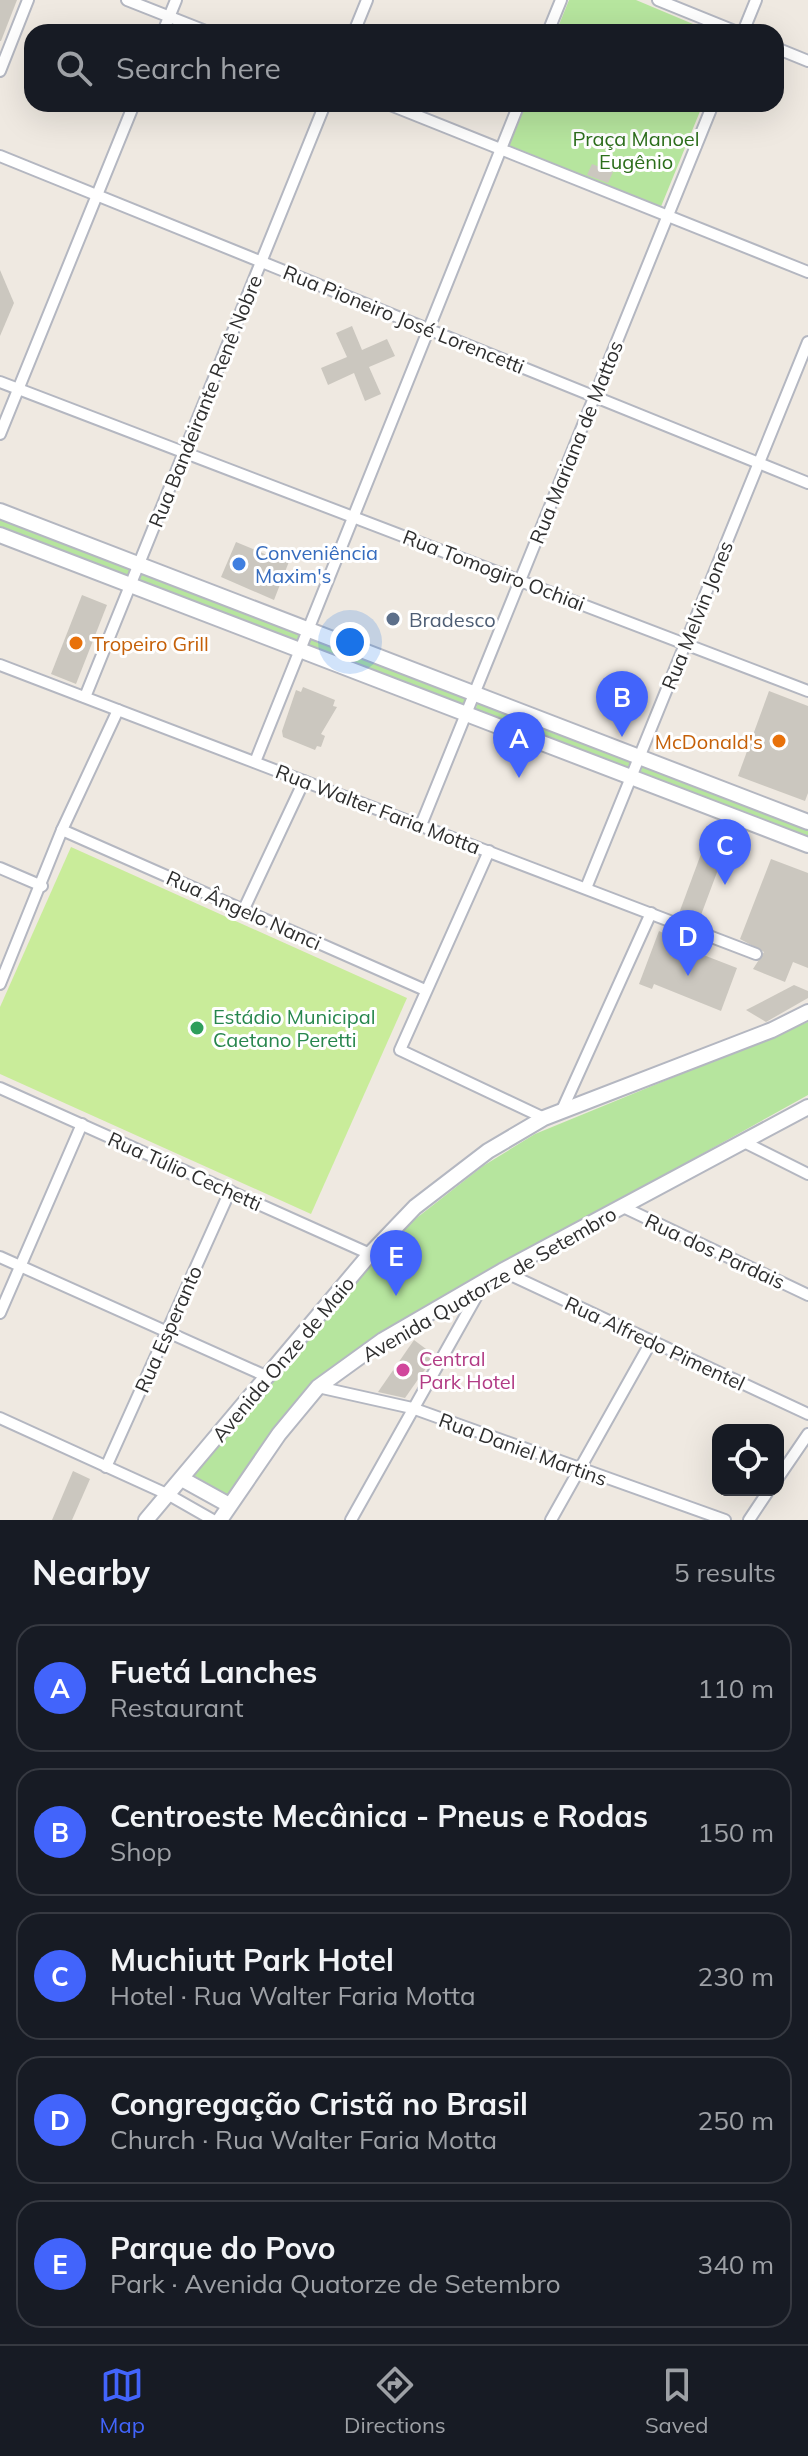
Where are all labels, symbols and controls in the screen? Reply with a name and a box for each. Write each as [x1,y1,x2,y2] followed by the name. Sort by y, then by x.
[24,24,784,112] search box
[52,46,96,90] icon: search
[116,49,281,87] text: Search here
[573,126,699,174] park label: Praça Manoel Eugênio
[280,259,528,379] street label: Rua Pioneiro José Lorencetti
[143,271,267,531] street label: Rua Bandeirante Renê Nobre
[524,337,628,547] street label: Rua Mariana de Mattos
[400,524,588,616] street label: Rua Tomogiro Ochiai
[656,537,738,693] street label: Rua Melvin Jones
[255,540,378,588] place label: Conveniência Maxim's
[230,555,248,573] marker: Conveniência Maxim's
[409,607,496,632] place label: Bradesco
[384,610,402,628] marker: Bradesco
[330,622,370,662] your location
[92,631,209,656] place label: Tropeiro Grill
[67,634,85,652] marker: Tropeiro Grill
[596,671,648,737] pin: B
[493,712,545,778] pin: A
[655,729,763,754] place label: McDonald's
[770,732,788,750] marker: McDonald's
[272,758,484,860] street label: Rua Walter Faria Motta
[699,819,751,885] pin: C
[163,865,325,955] street label: Rua Ângelo Nanci
[662,910,714,976] pin: D
[213,1004,375,1052] place label: Estádio Municipal Caetano Peretti
[188,1019,206,1037] marker: Estádio Municipal Caetano Peretti
[104,1126,266,1216] street label: Rua Túlio Cechetti
[357,1201,621,1367] street label: Avenida Quatorze de Setembro
[641,1208,789,1294] street label: Rua dos Pardais
[370,1230,422,1296] pin: E
[129,1262,207,1396] street label: Rua Esperanto
[207,1271,359,1447] street label: Avenida Onze de Maio
[561,1290,749,1396] street label: Rua Alfredo Pimentel
[419,1346,516,1394] place label: Central Park Hotel
[394,1361,412,1379] marker: Central Park Hotel
[435,1407,611,1491] street label: Rua Daniel Martins
[712,1424,784,1496] map controls
[712,1424,784,1496] button: locate
[32,1551,150,1594] text: Nearby
[674,1556,776,1589] text: 5 results
[110,1653,317,1691] text: Fuetá Lanches
[50,1672,70,1705] text: A
[698,1672,774,1705] text: 110 m
[110,1691,244,1724] text: Restaurant
[110,1797,648,1835] text: Centroeste Mecânica - Pneus e Rodas
[51,1816,69,1849] text: B
[698,1816,774,1849] text: 150 m
[110,1835,172,1868] text: Shop
[110,1941,394,1979] text: Muchiutt Park Hotel
[51,1960,69,1993] text: C
[698,1960,774,1993] text: 230 m
[110,1979,476,2012] text: Hotel · Rua Walter Faria Motta
[110,2085,528,2123] text: Congregação Cristã no Brasil
[50,2104,70,2137] text: D
[698,2104,774,2137] text: 250 m
[110,2123,497,2156] text: Church · Rua Walter Faria Motta
[110,2229,336,2267] text: Parque do Povo
[52,2248,68,2281] text: E
[698,2248,774,2281] text: 340 m
[110,2267,561,2300] text: Park · Avenida Quatorze de Setembro
[100,2363,145,2439] tab: Map
[344,2363,446,2439] tab: Directions
[645,2363,708,2439] tab: Saved

